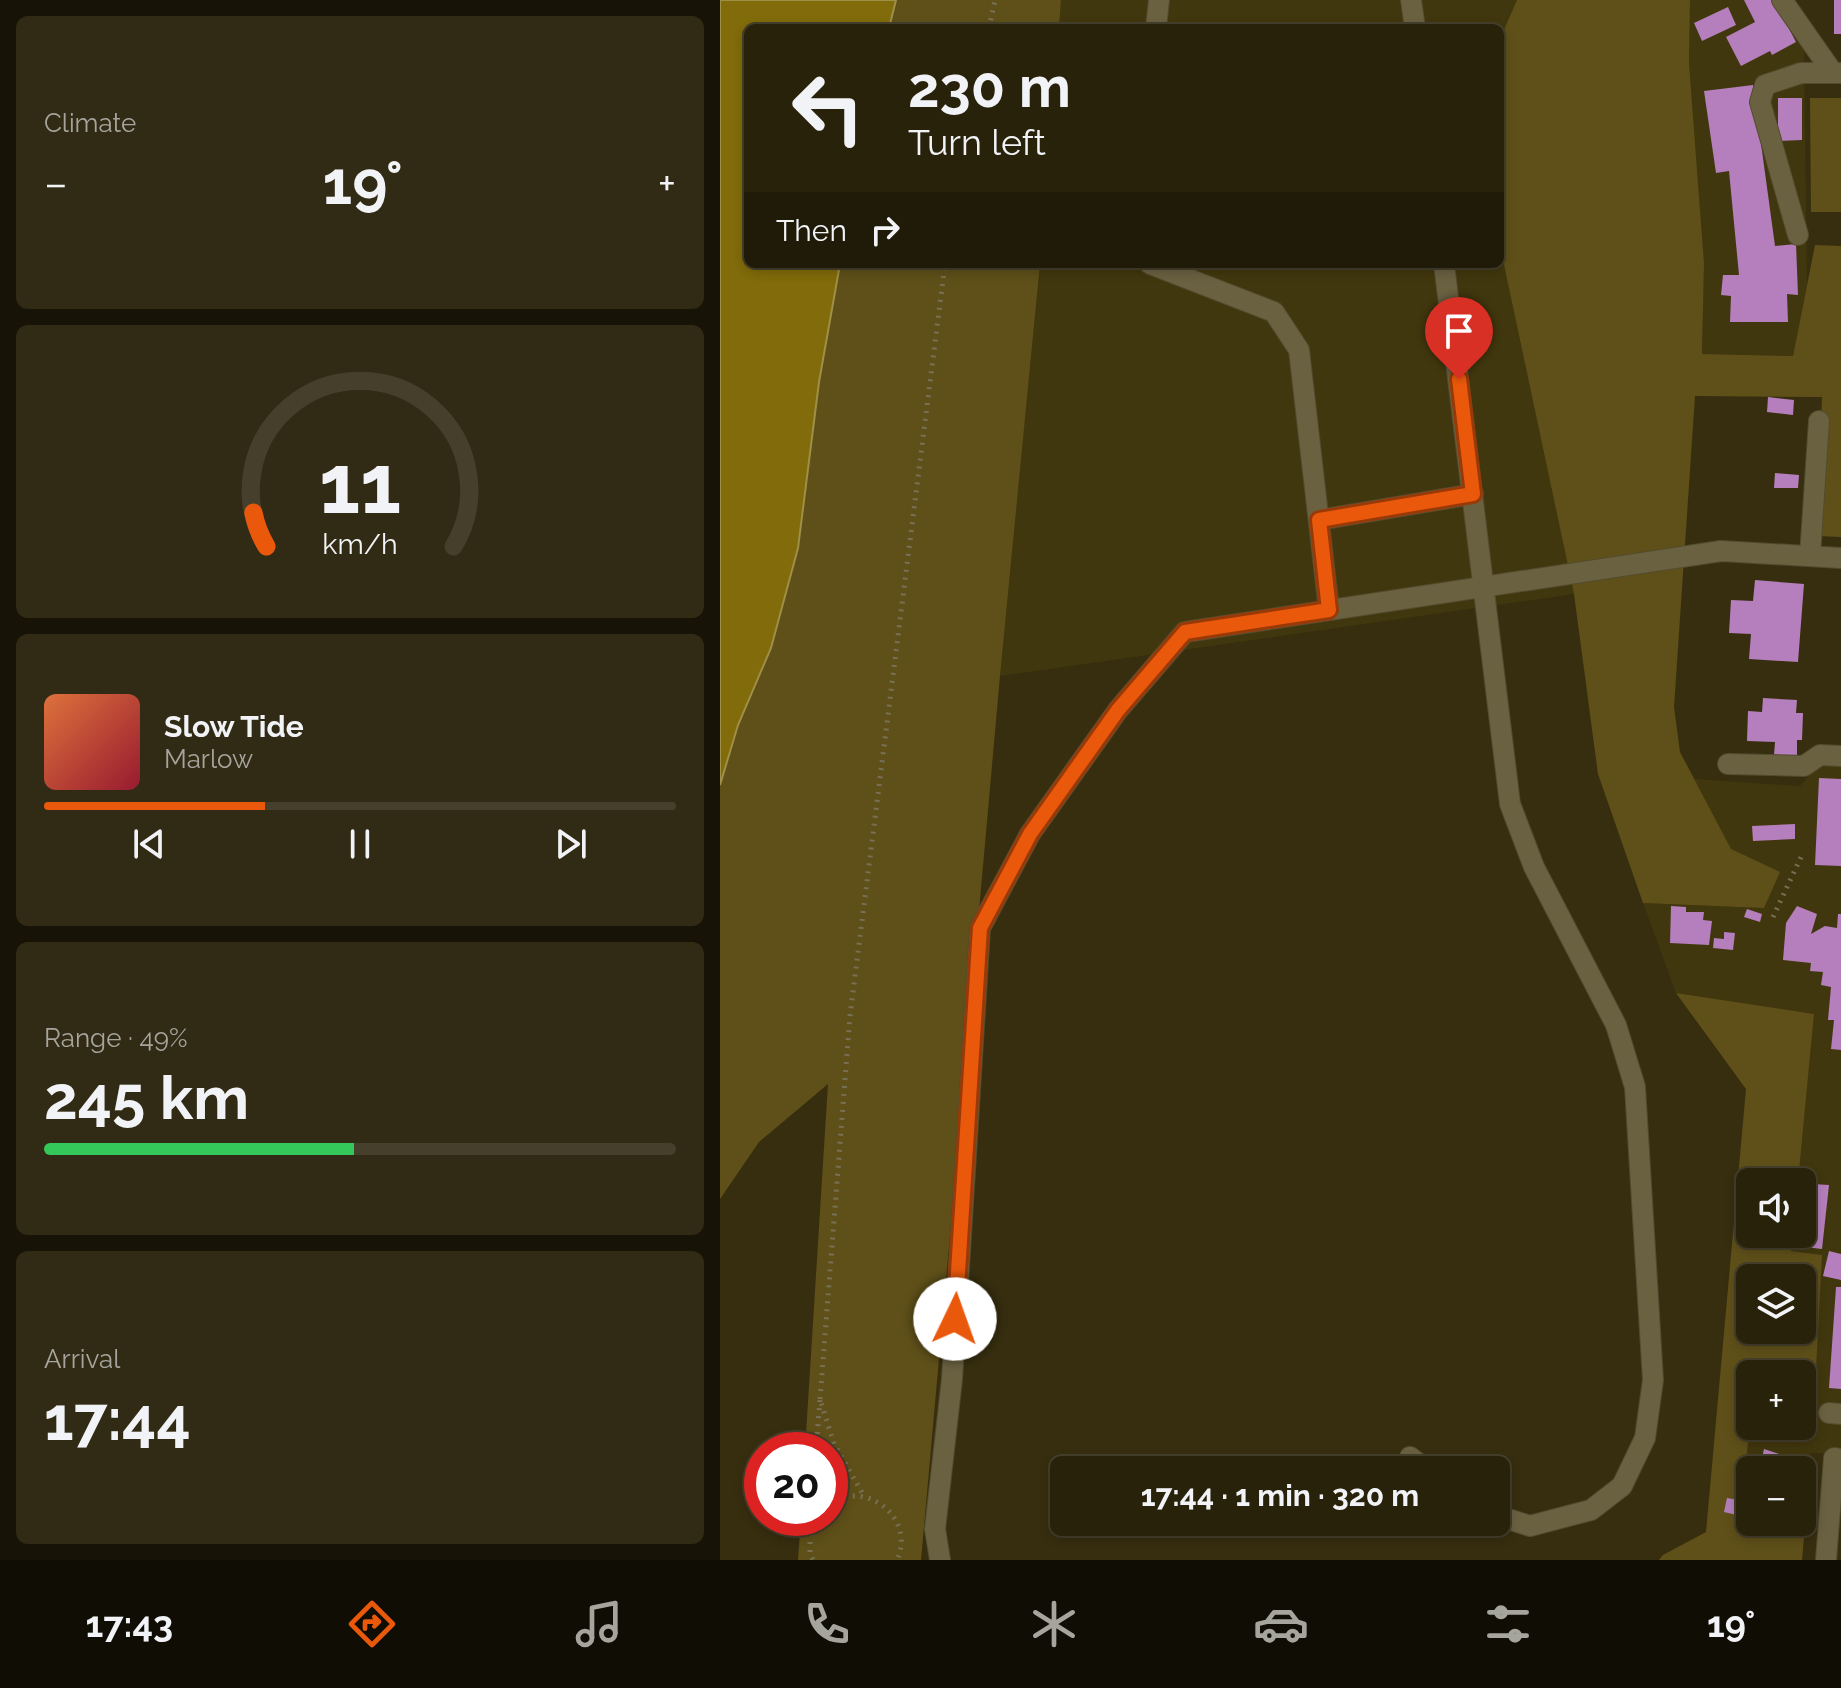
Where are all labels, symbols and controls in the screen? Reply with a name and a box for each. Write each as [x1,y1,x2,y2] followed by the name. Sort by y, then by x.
[908,54,1071,120] text: 230 m
[776,56,880,160] icon: left
[44,108,136,138] text: Climate
[908,121,1046,163] text: Turn left
[323,148,403,218] text: 19°
[44,158,68,209] text: −
[658,158,676,209] text: +
[863,208,907,252] icon: right
[776,213,847,248] text: Then
[1425,297,1493,379] pin
[1437,309,1481,353] icon: arrive
[319,435,401,532] text: 11
[322,527,398,561] text: km/h
[164,709,304,744] text: Slow Tide
[164,744,253,774] text: Marlow
[127,822,171,866] icon: previous
[338,822,382,866] icon: pause
[549,822,593,866] icon: next
[44,1023,188,1053] text: Range · 49%
[44,1063,249,1133] text: 245 km
[1736,1168,1816,1536] map controls
[1736,1168,1816,1248] button: sound
[1736,1264,1816,1344] button: layers
[913,1277,997,1361] position arrow
[44,1344,120,1374] text: Arrival
[1736,1360,1816,1440] button: +
[44,1384,191,1454] text: 17:44
[744,1432,848,1536] speed limit sign: 20
[1736,1456,1816,1536] button: −
[1141,1478,1419,1513] text: 17:44 · 1 min · 320 m
[344,1596,400,1652] icon: directions
[571,1596,627,1652] icon: music
[799,1596,855,1652] icon: phone
[1026,1596,1082,1652] icon: climate
[1253,1596,1309,1652] icon: car
[1480,1596,1536,1652] icon: filters
[86,1603,173,1645] text: 17:43
[1707,1603,1755,1645] text: 19°

